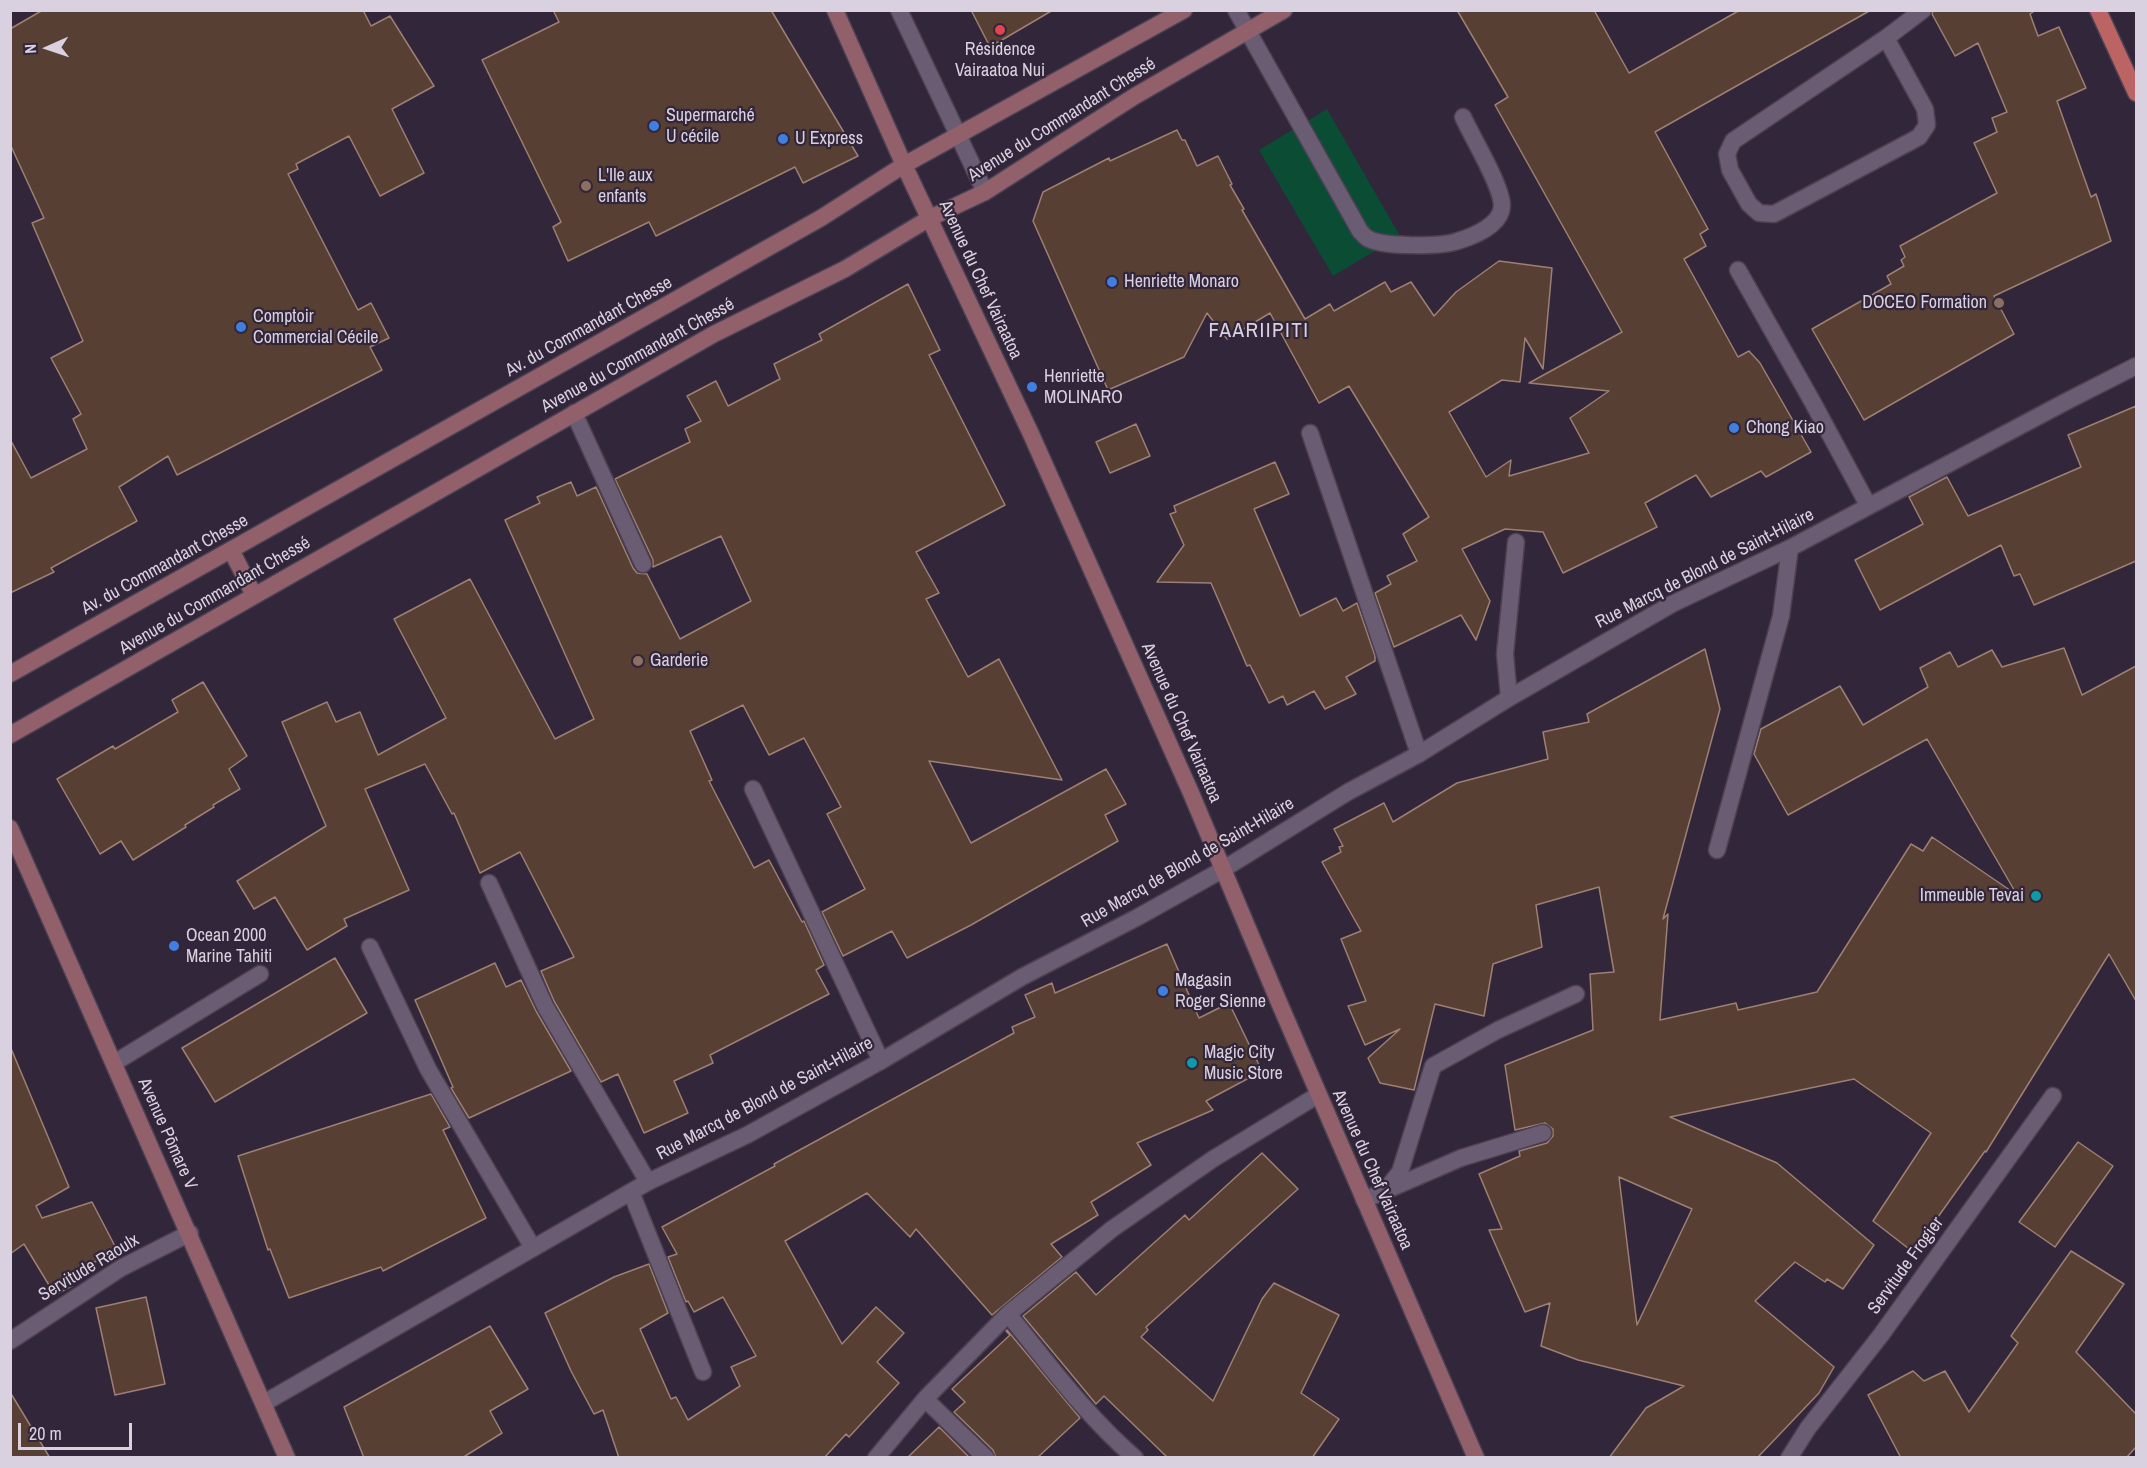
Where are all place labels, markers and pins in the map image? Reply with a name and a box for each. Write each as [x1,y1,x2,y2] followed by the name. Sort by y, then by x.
[993,23,1007,37] marker: Résidence Vairaatoa Nui
[955,39,1045,82] place label: Résidence Vairaatoa Nui
[666,105,755,148] place label: Supermarché U cécile
[647,119,661,133] marker: Supermarché U cécile
[795,128,863,150] place label: U Express
[776,132,790,146] marker: U Express
[598,165,653,207] place label: L'Ile aux enfants
[579,179,593,193] marker: L'Ile aux enfants
[1124,271,1239,293] place label: Henriette Monaro
[1105,275,1119,289] marker: Henriette Monaro
[1862,292,1987,314] place label: DOCEO Formation
[1992,296,2006,310] marker: DOCEO Formation
[253,306,378,348] place label: Comptoir Commercial Cécile
[234,320,248,334] marker: Comptoir Commercial Cécile
[1044,366,1123,409] place label: Henriette MOLINARO
[1025,380,1039,394] marker: Henriette MOLINARO
[1746,417,1824,439] place label: Chong Kiao
[1727,421,1741,435] marker: Chong Kiao
[650,650,708,672] place label: Garderie
[631,654,645,668] marker: Garderie
[1920,885,2024,907] place label: Immeuble Tevai
[2029,889,2043,903] marker: Immeuble Tevai
[186,925,272,968] place label: Ocean 2000 Marine Tahiti
[167,939,181,953] marker: Ocean 2000 Marine Tahiti
[1175,970,1266,1012] place label: Magasin Roger Sienne
[1156,984,1170,998] marker: Magasin Roger Sienne
[1204,1042,1283,1084] place label: Magic City Music Store
[1185,1056,1199,1070] marker: Magic City Music Store

